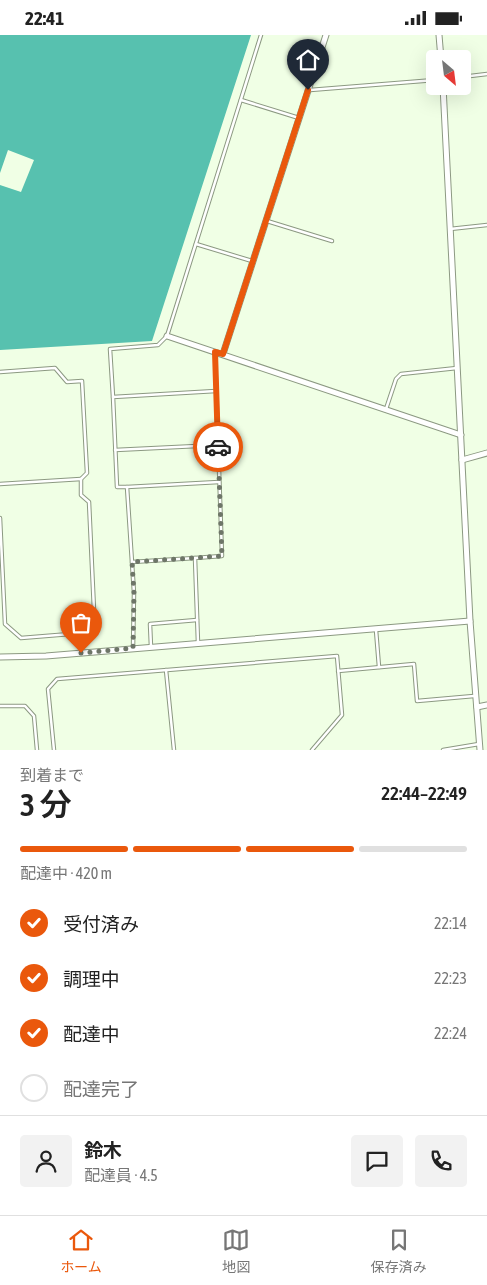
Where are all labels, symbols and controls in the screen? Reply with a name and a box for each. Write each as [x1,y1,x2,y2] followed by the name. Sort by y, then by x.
[25,7,64,29] text: 22:41
[287,39,329,90] pin
[294,46,322,74] icon: home
[426,50,471,95] north arrow
[426,50,471,95] map controls
[193,422,243,472] courier
[204,433,232,461] icon: car
[60,602,102,653] pin
[67,609,95,637] icon: bag
[20,766,84,784] text: 到着まで
[381,782,467,804] text: 22:44–22:49
[20,786,71,823] text: 3 分
[20,864,112,882] text: 配達中 · 420 m
[20,909,48,937] icon: check
[63,913,139,935] text: 受付済み
[434,914,467,932] text: 22:14
[20,964,48,992] icon: check
[63,968,120,990] text: 調理中
[434,969,467,987] text: 22:23
[20,1019,48,1047] icon: check
[63,1023,120,1045] text: 配達中
[434,1024,467,1042] text: 22:24
[63,1078,139,1100] text: 配達完了
[20,1135,72,1187] button: person
[351,1135,403,1187] button: chat
[415,1135,467,1187] button: phone
[84,1139,122,1161] text: 鈴木
[84,1166,158,1184] text: 配達員 · 4.5
[60,1226,102,1276] tab: ホーム
[222,1226,250,1276] tab: 地図
[371,1226,427,1276] tab: 保存済み

